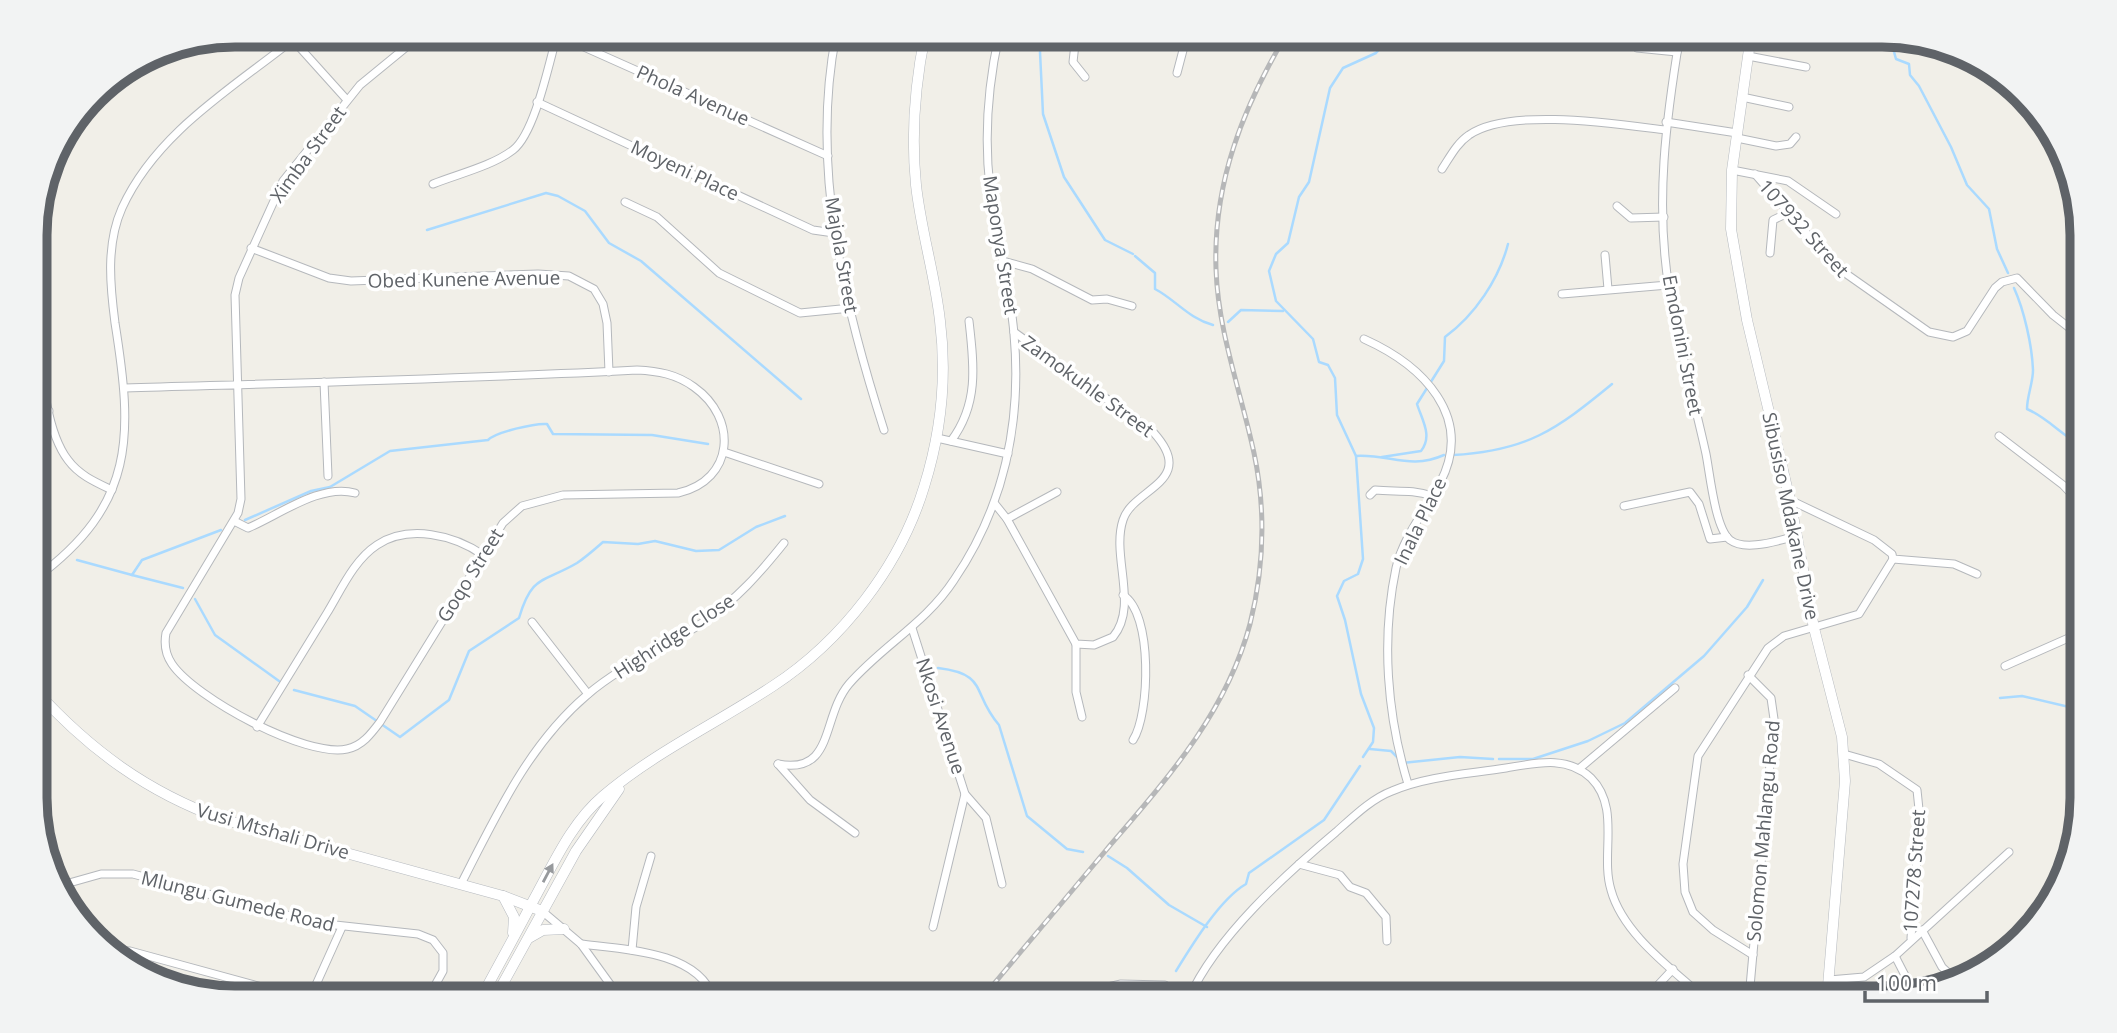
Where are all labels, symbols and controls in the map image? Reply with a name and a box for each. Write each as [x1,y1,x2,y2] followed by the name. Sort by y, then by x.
[632,59,754,131] street label: Phola Avenue
[264,100,352,208] street label: Ximba Street
[627,134,743,206] street label: Moyeni Place
[977,174,1025,317] street label: Maponya Street
[1753,174,1855,283] street label: 107932 Street
[819,195,865,315] street label: Majola Street
[367,264,561,294] street label: Obed Kunene Avenue
[1657,273,1709,417] street label: Emdonini Street
[1017,329,1159,443] street label: Zamokuhle Street
[1756,410,1826,622] street label: Sibusiso Mdakane Drive
[1388,473,1452,569] street label: Inala Place
[431,523,509,627] street label: Goqo Street
[609,587,739,685] street label: Highridge Close
[910,655,972,777] street label: Nkosi Avenue
[1740,719,1786,943] street label: Solomon Mahlangu Road
[194,797,352,865] street label: Vusi Mtshali Drive
[1897,808,1931,933] street label: 107278 Street
[542,863,554,883] one-way arrow
[139,864,337,938] street label: Mlungu Gumede Road
[1865,960,1988,1004] scale bar
[1876,969,1937,997] text: 100 m

